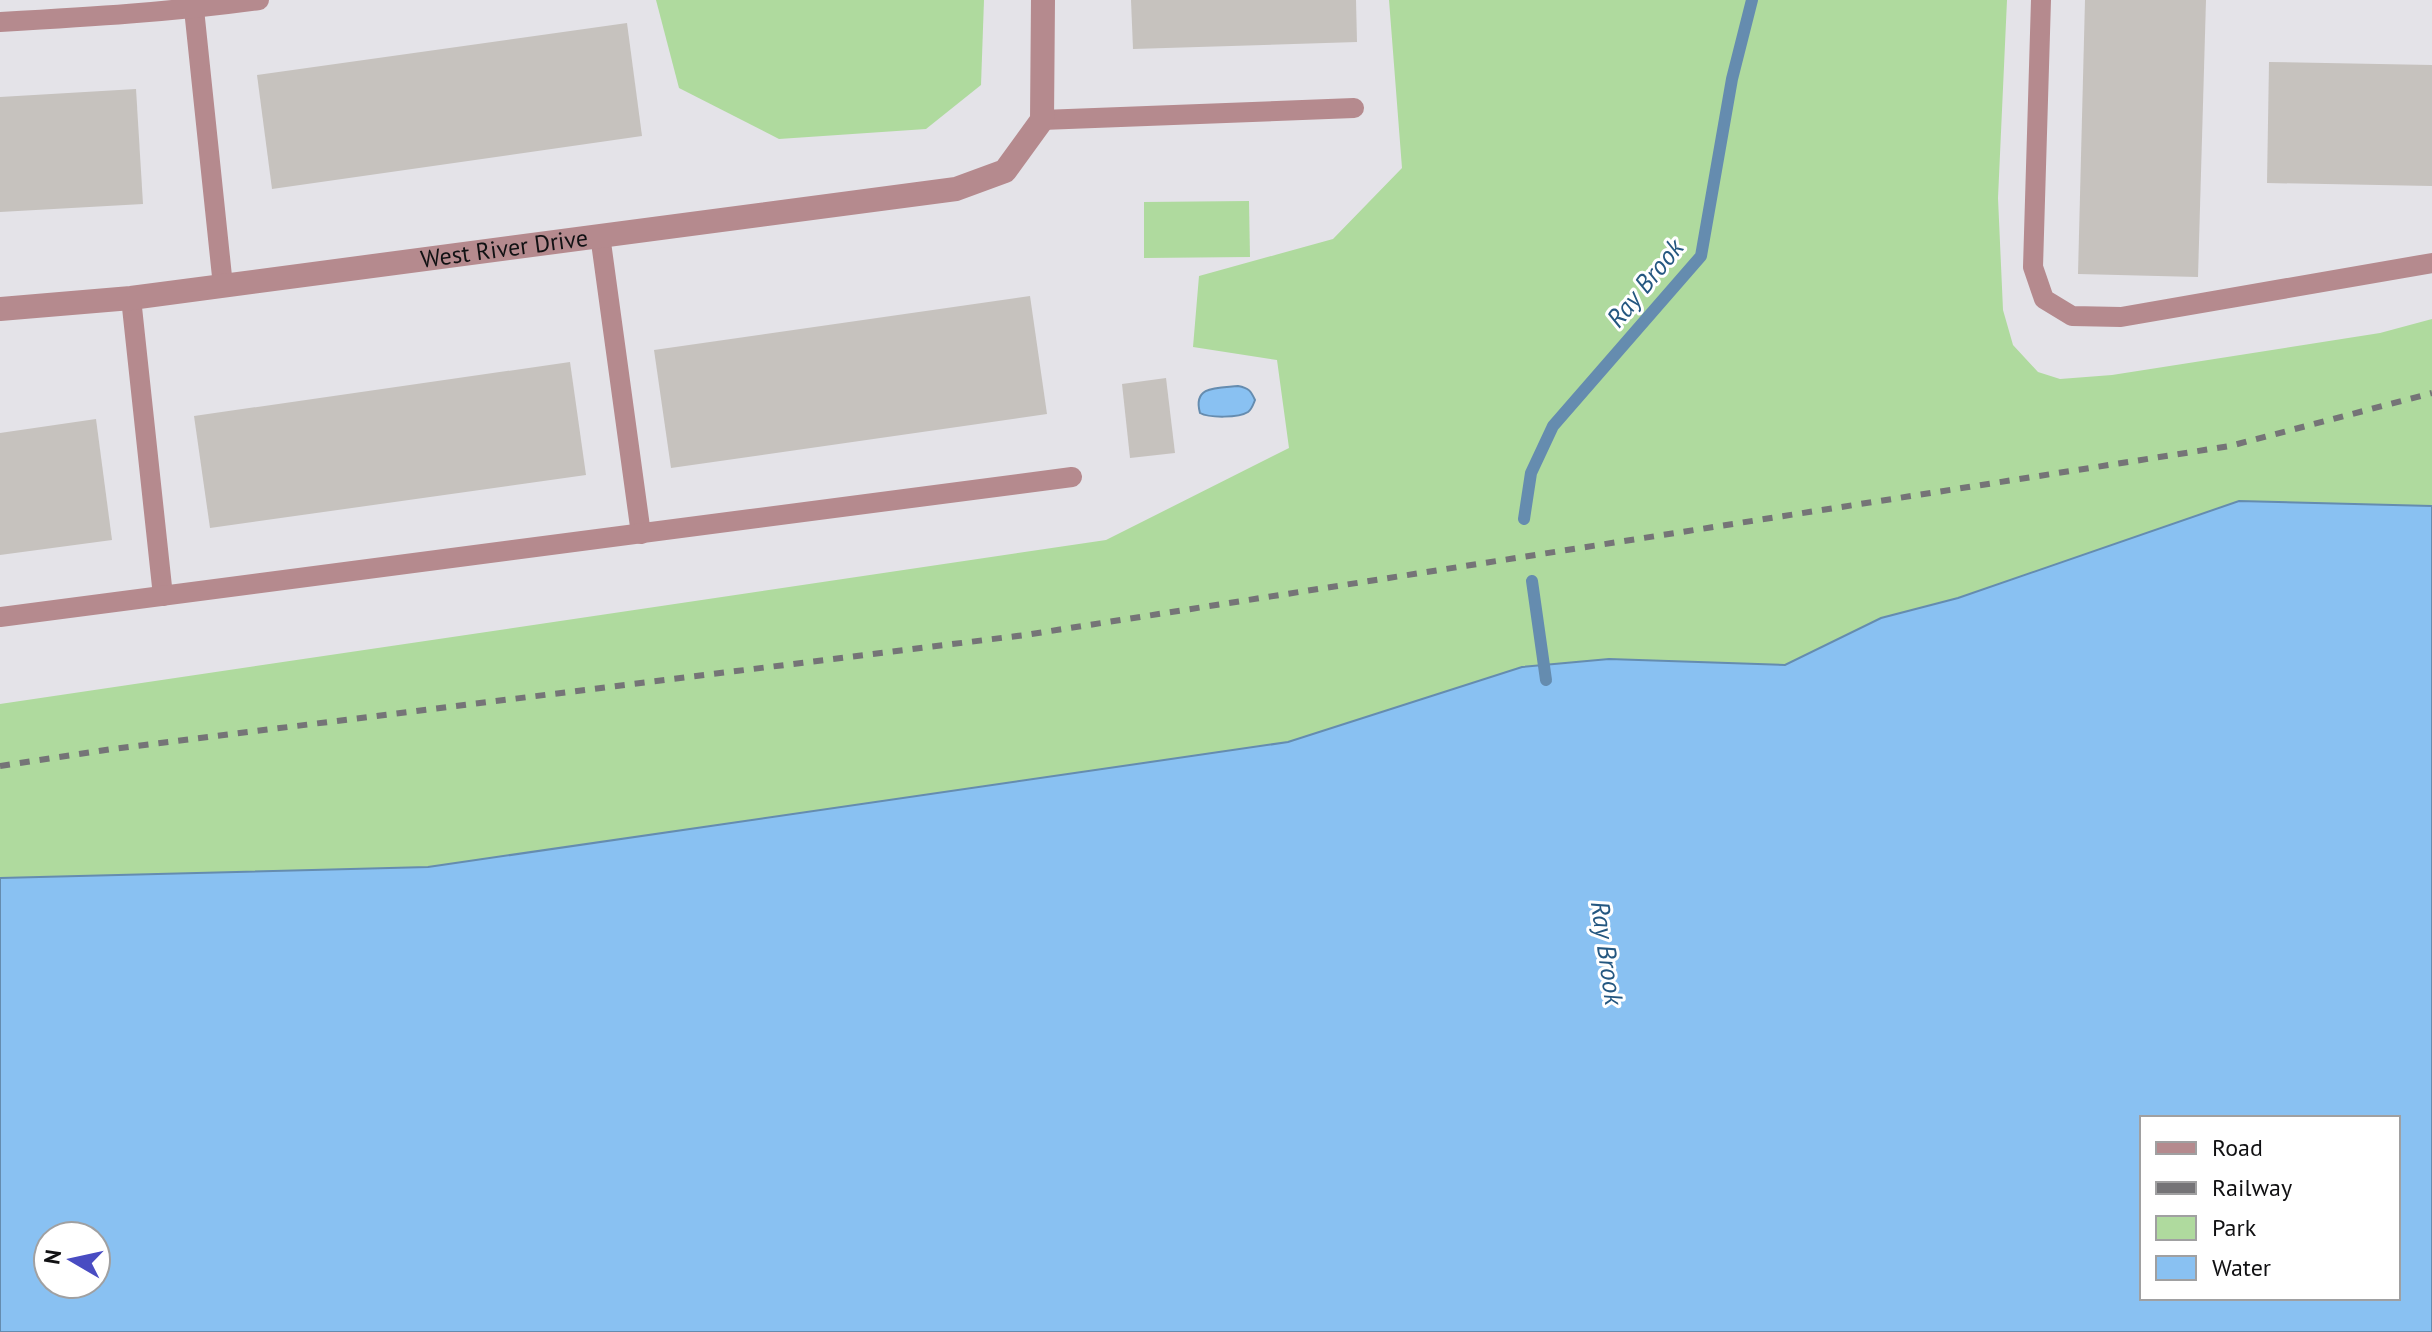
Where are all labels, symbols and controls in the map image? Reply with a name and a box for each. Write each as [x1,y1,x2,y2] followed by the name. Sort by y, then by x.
[419,222,590,275] street label: West River Drive
[1599,231,1691,334] water label: Ray Brook
[1584,899,1631,1008] water label: Ray Brook
[2140,1116,2400,1300] legend
[2212,1132,2263,1163] text: Road
[2212,1172,2292,1203] text: Railway
[2212,1212,2257,1243] text: Park
[32,1220,112,1300] north arrow
[37,1248,67,1266] text: N
[2212,1252,2271,1283] text: Water

